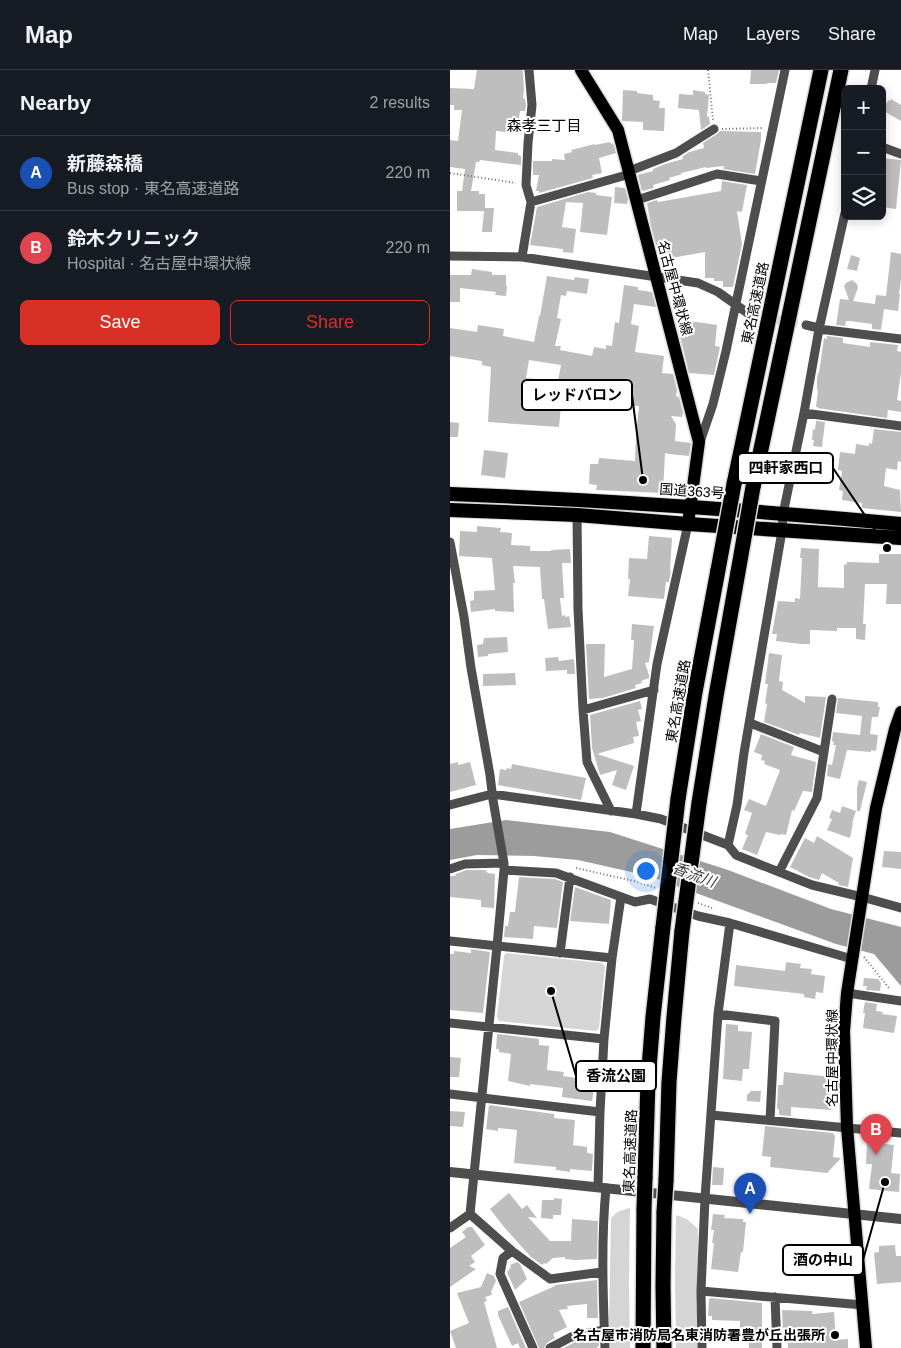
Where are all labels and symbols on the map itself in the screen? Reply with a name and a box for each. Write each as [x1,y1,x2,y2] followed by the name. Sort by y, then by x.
[506,117,582,134] district label: 森孝三丁目
[655,239,695,337] street label: 名古屋中環状線
[738,260,772,346] street label: 東名高速道路
[522,380,632,410] callout: レッドバロン
[532,386,622,403] text: レッドバロン
[738,453,833,483] callout: 四軒家西口
[748,459,824,476] text: 四軒家西口
[659,481,725,501] street label: 国道363号
[663,658,693,744] street label: 東名高速道路
[633,858,659,884] your location
[670,859,720,891] water label: 香流川
[824,1009,840,1107] street label: 名古屋中環状線
[576,1061,656,1091] callout: 香流公園
[586,1067,646,1084] text: 香流公園
[621,1109,639,1193] street label: 東名高速道路
[860,1114,892,1155] pin: B
[734,1173,766,1214] pin: A
[783,1245,863,1275] callout: 酒の中山
[793,1251,853,1268] text: 酒の中山
[573,1327,825,1343] place label: 名古屋市消防局名東消防署豊が丘出張所
[829,1329,841,1341] marker: 名古屋市消防局名東消防署豊が丘出張所

